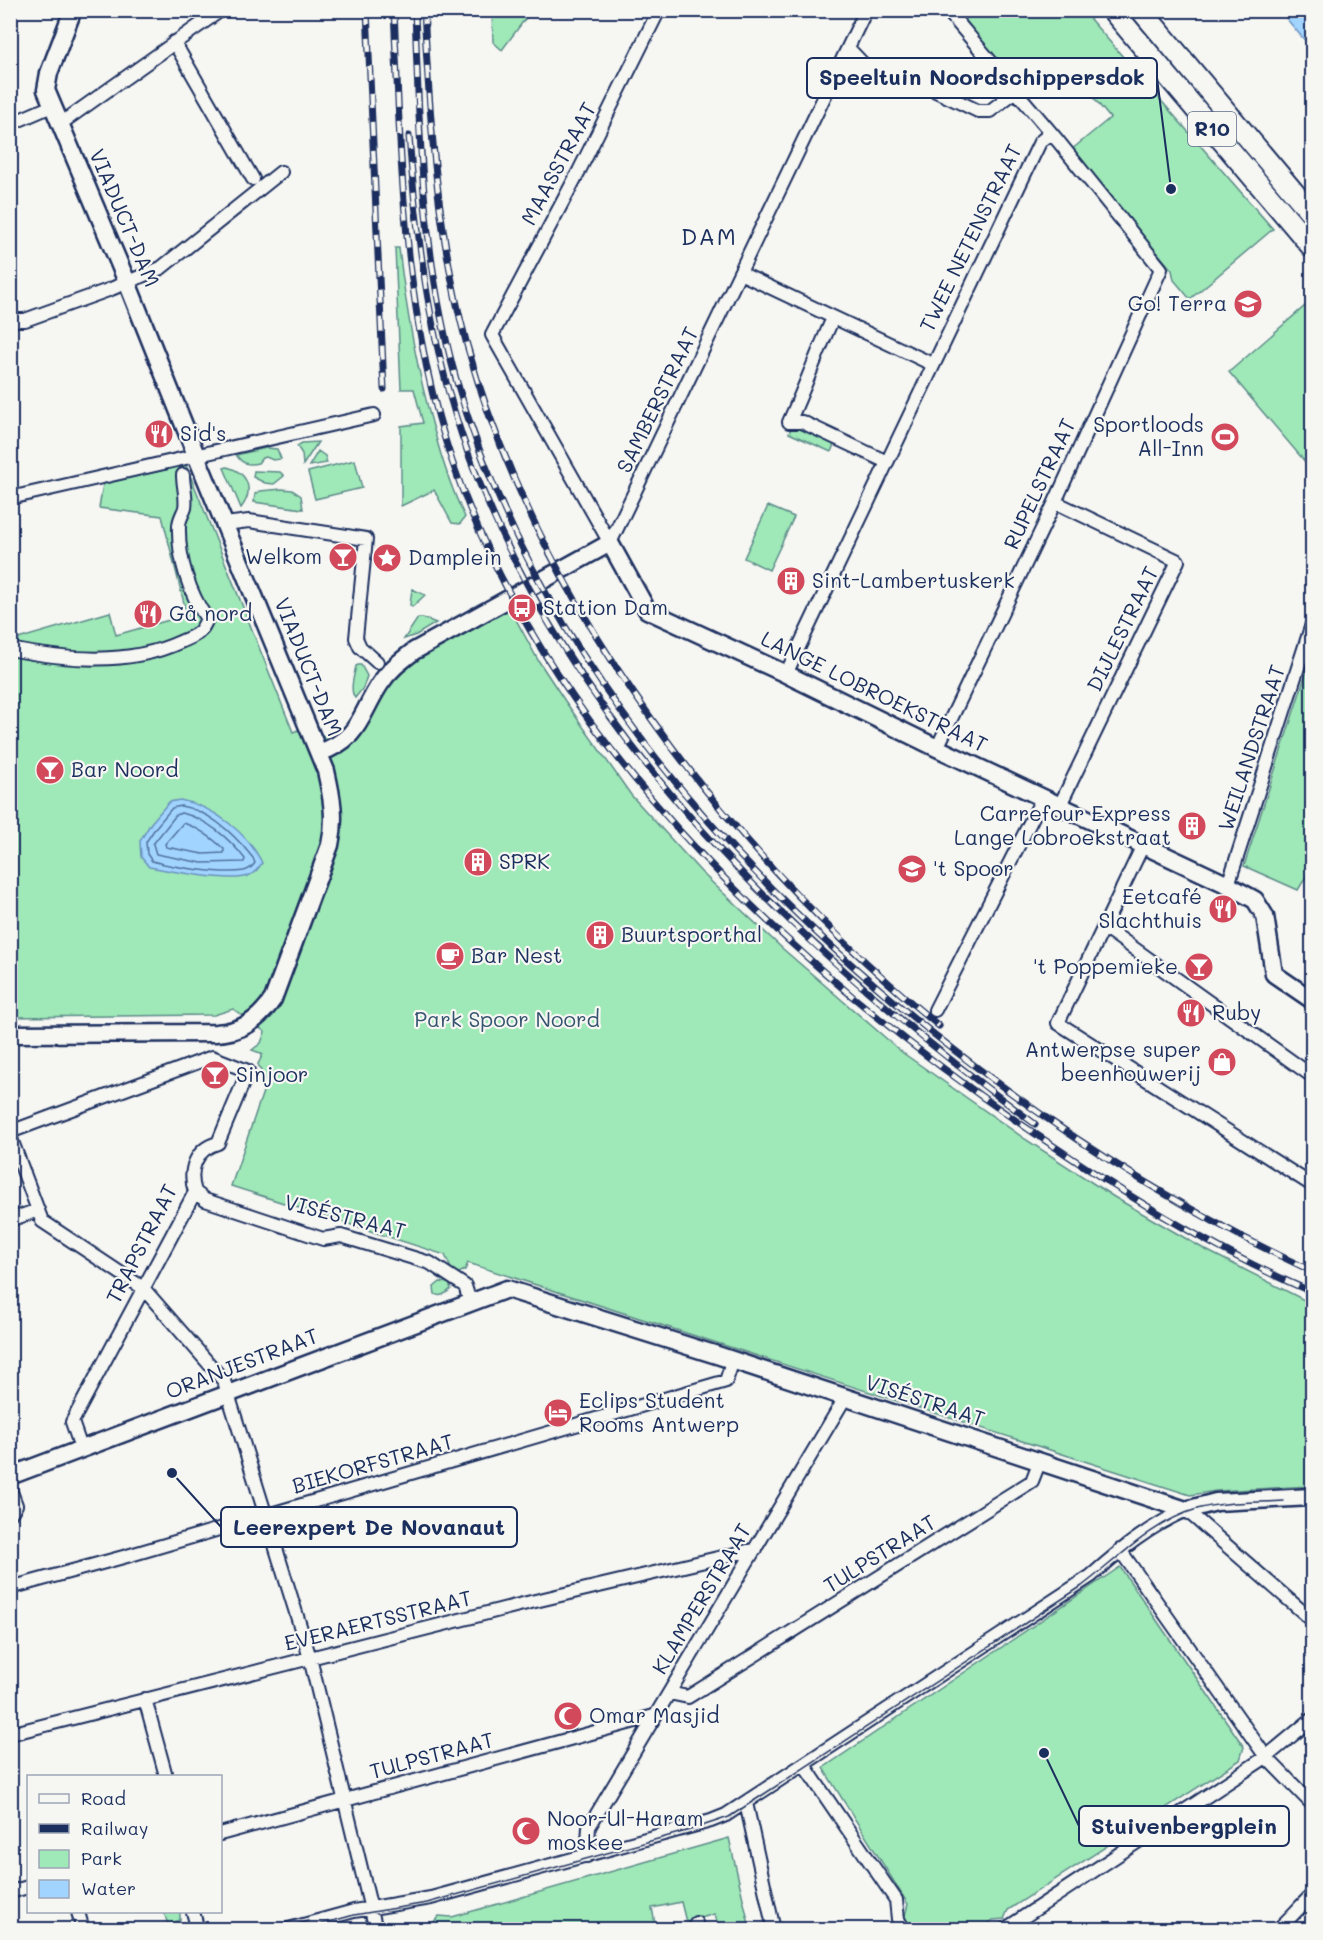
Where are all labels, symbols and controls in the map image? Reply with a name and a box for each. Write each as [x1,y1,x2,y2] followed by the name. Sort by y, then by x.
[807,58,1157,98] callout: Speeltuin Noordschippersdok
[819,62,1145,91] text: Speeltuin Noordschippersdok
[514,97,601,229] street label: MAASSTRAAT
[1188,112,1236,146] road number: R10
[912,139,1027,336] street label: TWEE NETENSTRAAT
[84,145,167,290] street label: VIADUCT-DAM
[681,220,737,251] district label: DAM
[1232,288,1264,320] school or university icon: Go! Terra
[1128,289,1227,316] place label: Go! Terra
[610,322,704,477] street label: SAMBERSTRAAT
[1093,410,1204,461] place label: Sportloods All-Inn
[997,414,1081,553] street label: RUPELSTRAAT
[143,418,175,450] restaurant icon: Sid's
[180,419,226,446] place label: Sid's
[1209,421,1241,453] sports icon: Sportloods All-Inn
[327,541,359,573] bar icon: Welkom
[245,542,322,569] place label: Welkom
[371,542,403,574] place icon: Damplein
[408,543,502,570] place label: Damplein
[1080,561,1164,695] street label: DIJLESTRAAT
[775,565,807,597] building icon: Sint-Lambertuskerk
[812,566,1015,593] place label: Sint-Lambertuskerk
[506,592,538,624] bus stop icon: Station Dam
[269,593,349,740] street label: VIADUCT-DAM
[543,593,668,620] place label: Station Dam
[132,598,164,630] restaurant icon: Gå nord
[169,599,252,626] place label: Gå nord
[757,624,992,757] street label: LANGE LOBROEKSTRAAT
[1211,661,1290,834] street label: WEILANDSTRAAT
[34,754,66,786] bar icon: Bar Noord
[71,755,179,782] place label: Bar Noord
[954,799,1171,850] place label: Carrefour Express Lange Lobroekstraat
[1176,810,1208,842] building icon: Carrefour Express Lange Lobroekstraat
[462,846,494,878] building icon: SPRK
[499,847,550,874] place label: SPRK
[896,853,928,885] school or university icon: 't Spoor
[933,854,1014,881] place label: 't Spoor
[1098,882,1202,933] place label: Eetcafé Slachthuis
[1207,893,1239,925] restaurant icon: Eetcafé Slachthuis
[584,919,616,951] building icon: Buurtsporthal
[621,920,762,947] place label: Buurtsporthal
[434,940,466,972] cafe icon: Bar Nest
[471,941,562,968] place label: Bar Nest
[1183,951,1215,983] bar icon: 't Poppemieke
[1033,952,1178,979] place label: 't Poppemieke
[1175,997,1207,1029] restaurant icon: Ruby
[1212,998,1261,1025] place label: Ruby
[414,1005,600,1032] park label: Park Spoor Noord
[1025,1035,1201,1086] place label: Antwerpse super beenhouwerij
[1206,1046,1238,1078] shop icon: Antwerpse super beenhouwerij
[199,1059,231,1091] bar icon: Sinjoor
[236,1060,308,1087] place label: Sinjoor
[99,1179,182,1307] street label: TRAPSTRAAT
[282,1187,409,1244] street label: VISÉSTRAAT
[161,1321,322,1404] street label: ORANJESTRAAT
[862,1368,989,1432] street label: VISÉSTRAAT
[579,1386,739,1437] place label: Eclips Student Rooms Antwerp
[542,1397,574,1429] hotel icon: Eclips Student Rooms Antwerp
[289,1427,456,1498] street label: BIEKORFSTRAAT
[221,1507,517,1547] callout: Leerexpert De Novanaut
[818,1508,940,1598] street label: TULPSTRAAT
[233,1512,505,1541] text: Leerexpert De Novanaut
[645,1518,756,1679] street label: KLAMPERSTRAAT
[281,1583,474,1656] street label: EVERAERTSSTRAAT
[552,1700,584,1732] mosque icon: Omar Masjid
[589,1701,720,1728] place label: Omar Masjid
[367,1725,497,1784] street label: TULPSTRAAT
[27,1775,222,1913] legend
[81,1786,126,1810] text: Road
[547,1804,703,1855] place label: Noor-Ul-Haram moskee
[1079,1806,1289,1846] callout: Stuivenbergplein
[1091,1811,1277,1840] text: Stuivenbergplein
[510,1815,542,1847] mosque icon: Noor-Ul-Haram moskee
[81,1816,148,1840] text: Railway
[81,1846,122,1870] text: Park
[81,1876,136,1900] text: Water

